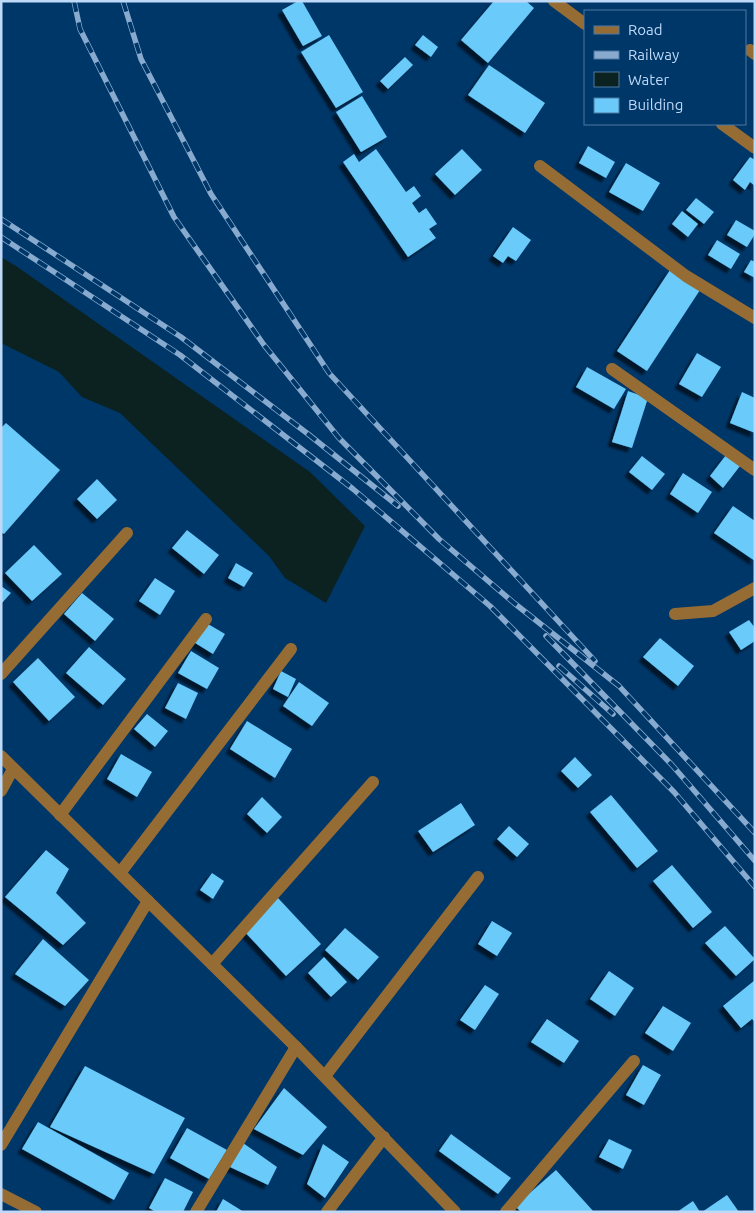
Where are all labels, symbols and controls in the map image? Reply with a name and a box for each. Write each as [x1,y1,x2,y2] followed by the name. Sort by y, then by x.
[584,10,746,125] legend
[628,21,663,38] text: Road
[628,46,679,63] text: Railway
[628,71,669,88] text: Water
[628,96,683,113] text: Building

